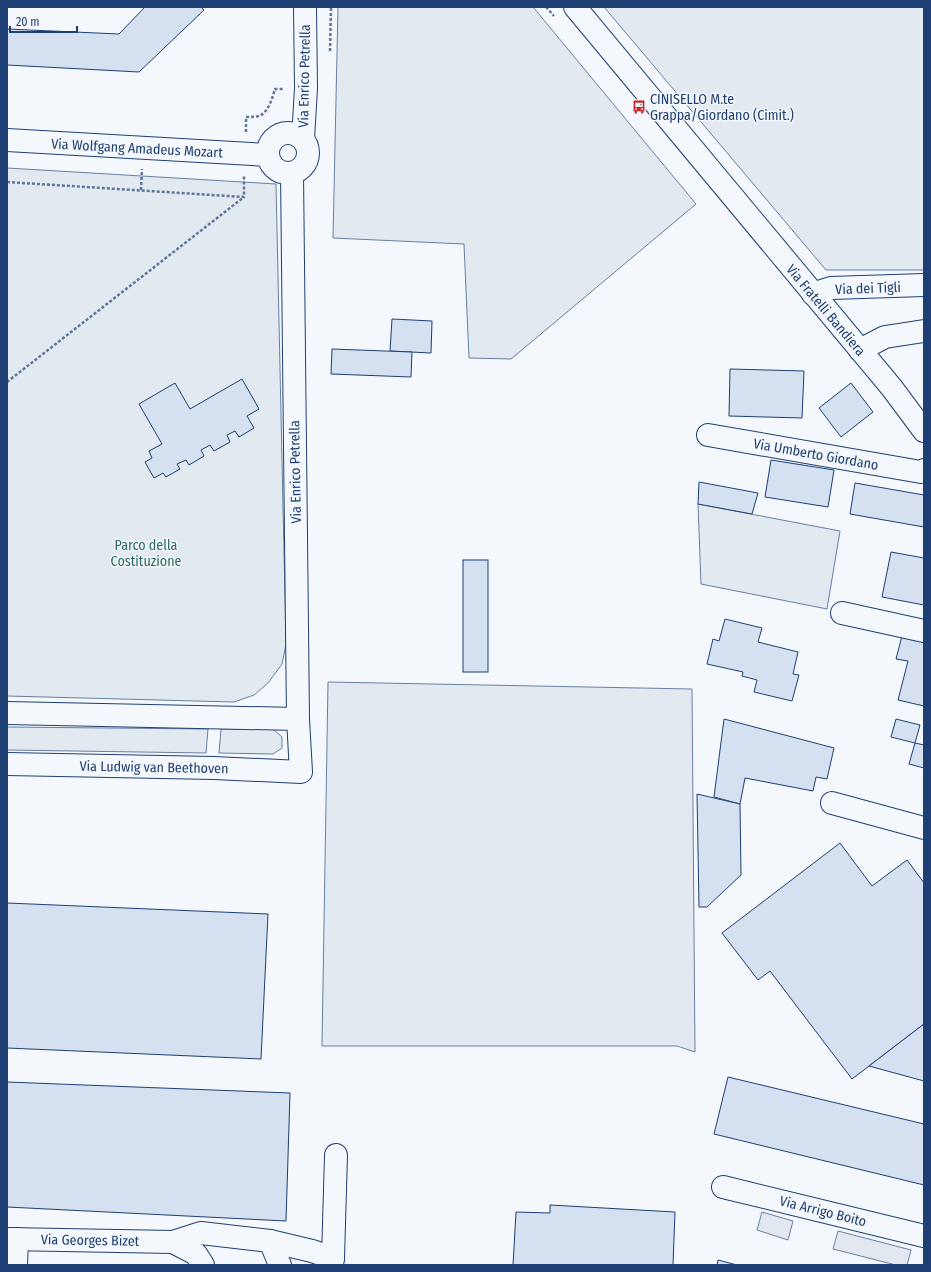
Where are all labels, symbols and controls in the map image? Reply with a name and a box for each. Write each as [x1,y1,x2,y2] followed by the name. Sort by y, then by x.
[10,8,77,34] scale bar
[16,15,40,29] text: 20 m
[295,24,314,128] street label: Via Enrico Petrella
[650,91,794,124] place label: CINISELLO M.te Grappa/Giordano (Cimit.)
[631,99,647,115] bus stop icon: CINISELLO M.te Grappa/Giordano (Cimit.)
[51,136,224,162] street label: Via Wolfgang Amadeus Mozart
[782,261,869,360] street label: Via Fratelli Bandiera
[835,279,901,298] street label: Via dei Tigli
[286,420,305,524] street label: Via Enrico Petrella
[752,435,880,474] street label: Via Umberto Giordano
[111,537,182,570] park label: Parco della Costituzione
[79,758,229,777] street label: Via Ludwig van Beethoven
[778,1193,868,1230] street label: Via Arrigo Boito
[41,1231,140,1250] street label: Via Georges Bizet

